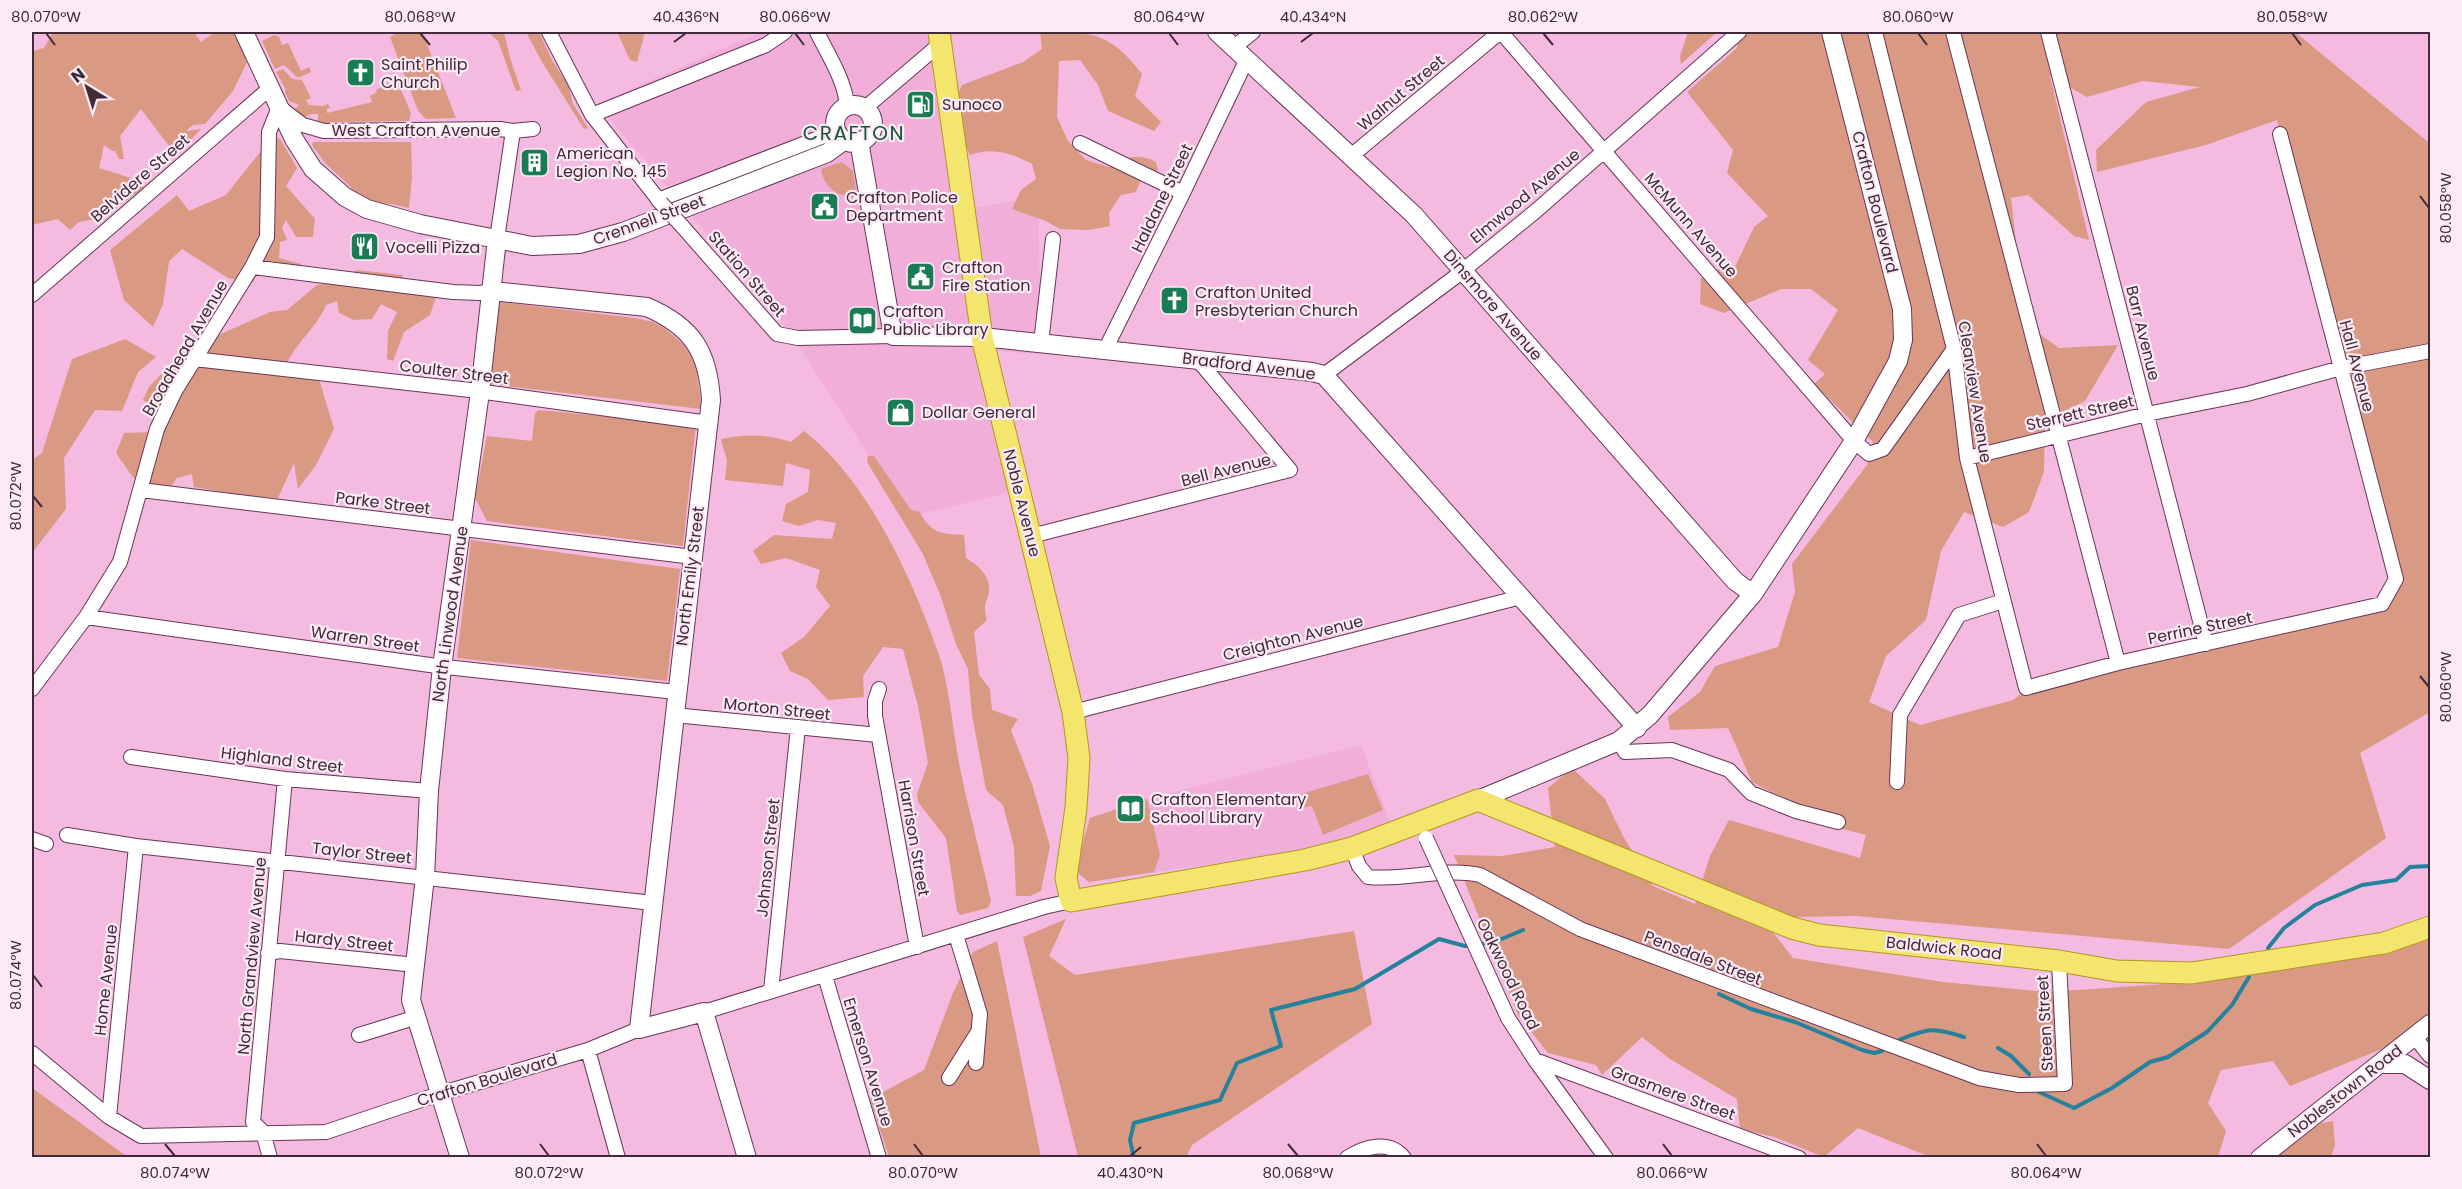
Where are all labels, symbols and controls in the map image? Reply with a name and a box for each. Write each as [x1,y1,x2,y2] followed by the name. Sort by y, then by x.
[11,6,81,27] text: 80.070°W
[384,6,456,27] text: 80.068°W
[653,6,719,27] text: 40.436°N
[759,6,831,27] text: 80.066°W
[1133,6,1205,27] text: 80.064°W
[1280,6,1346,27] text: 40.434°N
[1508,6,1579,27] text: 80.062°W
[1882,6,1954,27] text: 80.060°W
[2256,6,2328,27] text: 80.058°W
[1352,49,1450,136] street label: Walnut Street
[381,53,468,94] place label: Saint Philip Church
[57,57,117,117] north arrow
[344,57,376,89] church icon: Saint Philip Church
[66,63,90,88] text: N
[905,88,937,120] fuel station icon: Sunoco
[942,93,1002,116] place label: Sunoco
[331,119,501,142] street label: West Crafton Avenue
[803,119,905,147] district label: CRAFTON
[86,128,195,227] street label: Belvidere Street
[1846,129,1904,275] street label: Crafton Boulevard
[1126,139,1198,256] street label: Haldane Street
[556,142,667,183] place label: American Legion No. 145
[1465,143,1585,249] street label: Elmwood Avenue
[519,146,551,178] building icon: American Legion No. 145
[1639,168,1743,283] street label: McMunn Avenue
[2435,172,2456,244] text: 80.058°W
[846,186,958,227] place label: Crafton Police Department
[590,189,708,251] street label: Crennell Street
[809,190,841,222] public building icon: Crafton Police Department
[703,226,791,322] street label: Station Street
[348,231,380,263] restaurant icon: Vocelli Pizza
[385,236,480,259] place label: Vocelli Pizza
[1438,244,1548,366] street label: Dinsmore Avenue
[942,256,1030,297] place label: Crafton Fire Station
[905,260,937,292] public building icon: Crafton Fire Station
[137,276,233,420] street label: Broadhead Avenue
[1195,281,1358,322] place label: Crafton United Presbyterian Church
[2120,283,2166,383] street label: Barr Avenue
[1158,285,1190,317] church icon: Crafton United Presbyterian Church
[883,300,989,341] place label: Crafton Public Library
[846,304,878,336] library icon: Crafton Public Library
[2334,318,2380,415] street label: Hall Avenue
[1952,319,1998,465] street label: Clearview Avenue
[1181,346,1317,386] street label: Bradford Avenue
[398,354,510,390] street label: Coulter Street
[2024,389,2136,437] street label: Sterrett Street
[885,396,917,428] shop icon: Dollar General
[922,401,1036,424] place label: Dollar General
[997,447,1047,559] street label: Noble Avenue
[1179,448,1273,492] street label: Bell Avenue
[5,461,26,531] text: 80.072°W
[334,486,432,520] street label: Parke Street
[670,505,710,647] street label: North Emily Street
[426,524,474,704] street label: North Linwood Avenue
[2146,606,2255,650] street label: Perrine Street
[1220,609,1366,667] street label: Creighton Avenue
[309,620,421,658] street label: Warren Street
[2435,651,2456,723] text: 80.060°W
[722,692,832,726] street label: Morton Street
[220,741,345,779] street label: Highland Street
[892,778,936,898] street label: Harrison Street
[1151,788,1306,829] place label: Crafton Elementary School Library
[1114,792,1146,824] library icon: Crafton Elementary School Library
[750,797,786,918] street label: Johnson Street
[311,836,413,870] street label: Taylor Street
[232,856,272,1056] street label: North Grandview Avenue
[1471,914,1545,1034] street label: Oakwood Road
[89,923,123,1037] street label: Home Avenue
[294,924,395,958] street label: Hardy Street
[1641,925,1765,991] street label: Pensdale Street
[1885,930,2003,966] street label: Baldwick Road
[5,940,26,1010] text: 80.074°W
[2031,974,2059,1072] street label: Steen Street
[837,995,899,1129] street label: Emerson Avenue
[2283,1039,2407,1143] street label: Noblestown Road
[414,1048,560,1112] street label: Crafton Boulevard
[1608,1060,1739,1126] street label: Grasmere Street
[140,1162,210,1183] text: 80.074°W
[514,1162,584,1183] text: 80.072°W
[888,1162,958,1183] text: 80.070°W
[1097,1162,1163,1183] text: 40.430°N
[1262,1162,1334,1183] text: 80.068°W
[1636,1162,1708,1183] text: 80.066°W
[2010,1162,2082,1183] text: 80.064°W

